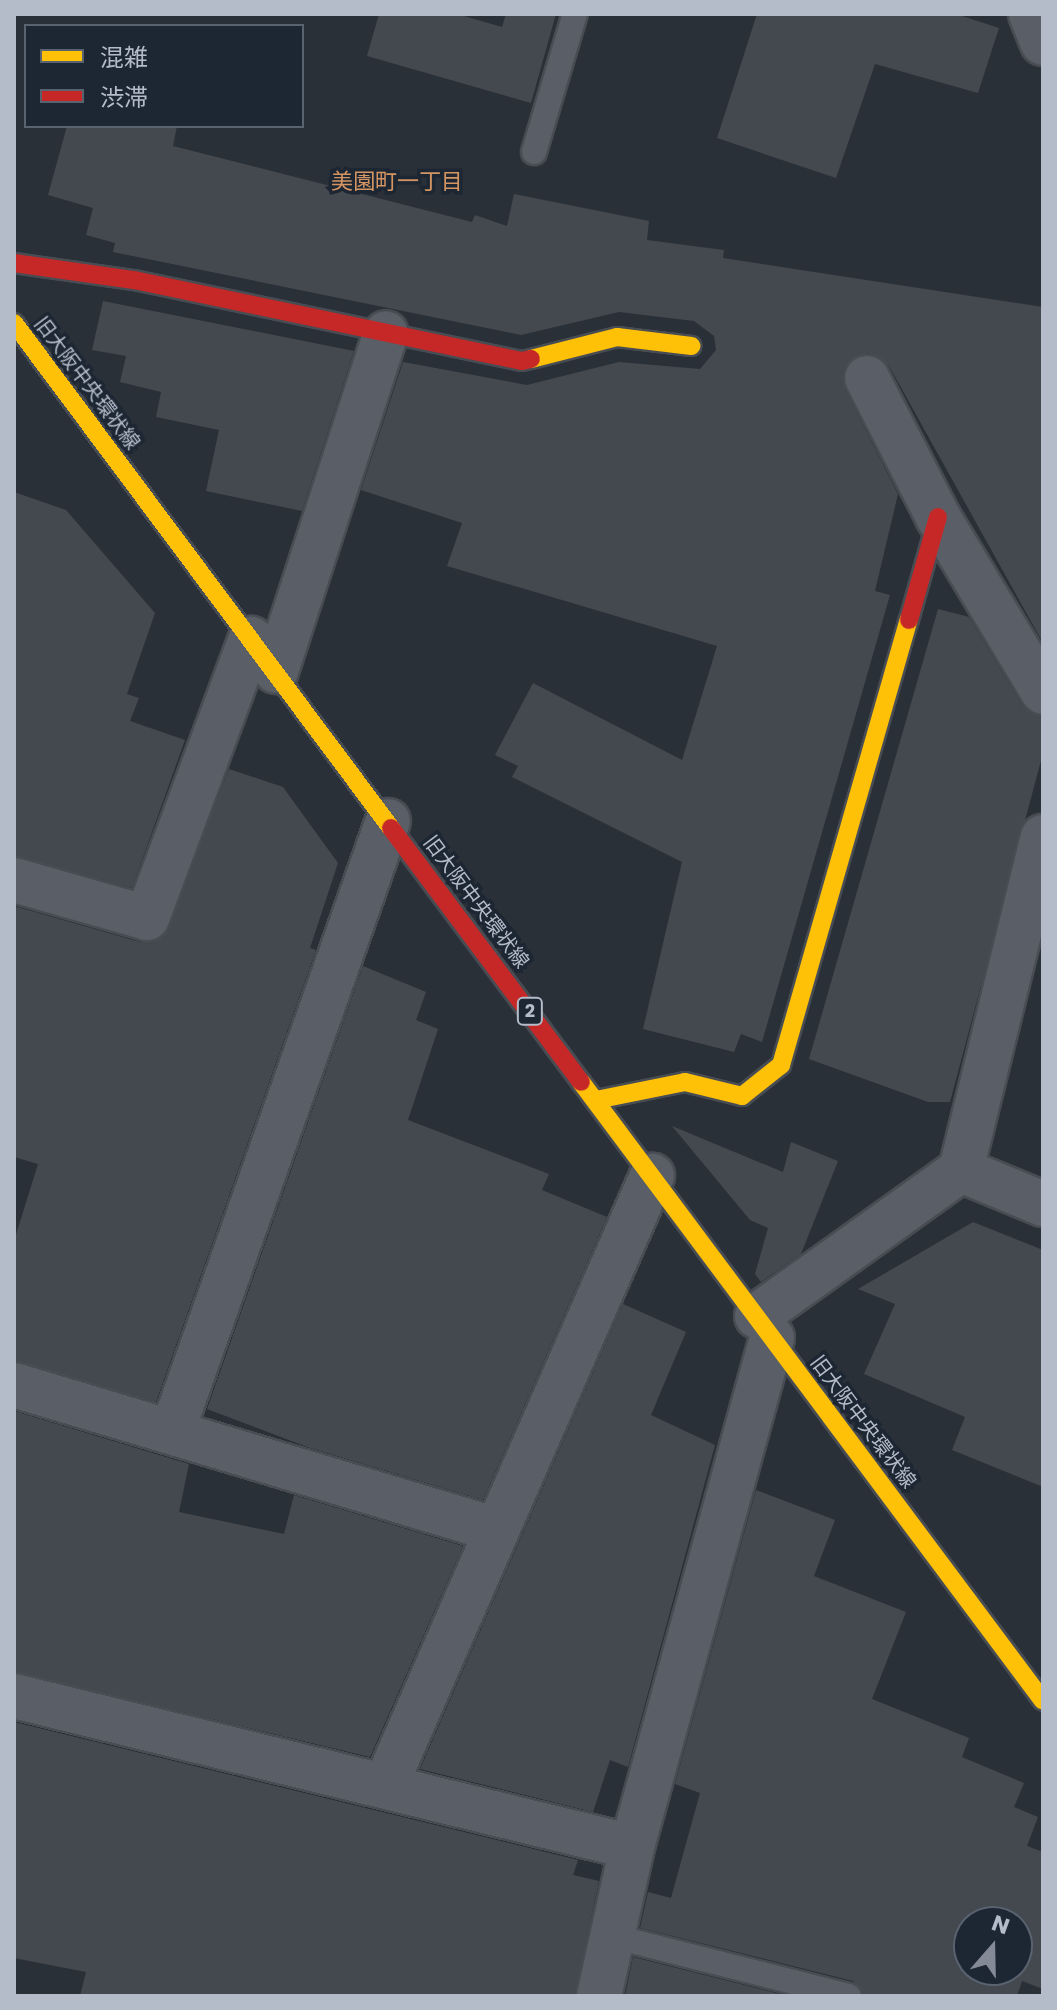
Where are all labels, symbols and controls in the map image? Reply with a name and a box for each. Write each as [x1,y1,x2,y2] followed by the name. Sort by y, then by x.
[24,24,304,128] legend
[100,41,148,74] text: 混雑
[100,81,148,114] text: 渋滞
[331,169,463,195] district label: 美園町一丁目
[29,312,145,454] street label: 旧大阪中央環状線
[418,831,534,973] street label: 旧大阪中央環状線
[516,997,544,1025] road number: 2
[805,1351,921,1493] street label: 旧大阪中央環状線
[953,1906,1033,1986] north arrow
[988,1907,1014,1942] text: N

